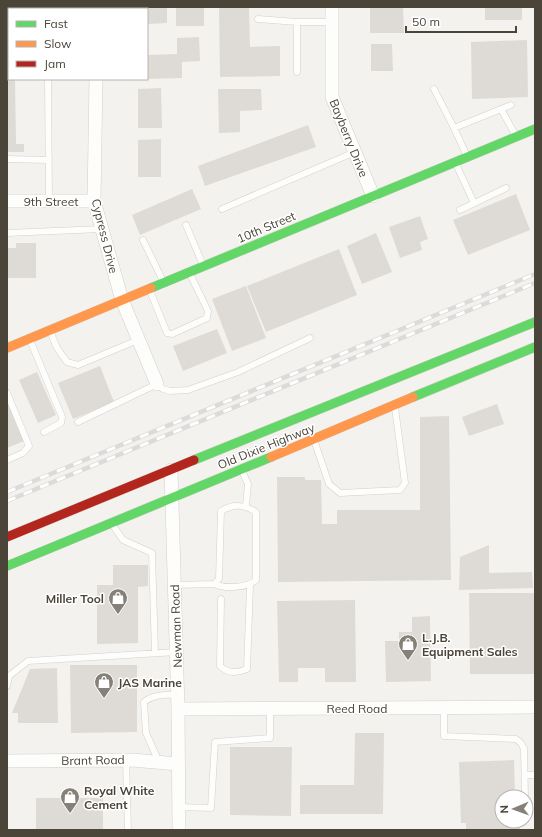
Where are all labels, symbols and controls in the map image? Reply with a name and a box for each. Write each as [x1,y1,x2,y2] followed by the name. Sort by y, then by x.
[8,8,148,80] legend
[406,8,516,34] scale bar
[412,14,440,29] text: 50 m
[44,16,68,31] text: Fast
[44,36,72,51] text: Slow
[44,56,66,71] text: Jam
[327,97,371,179] street label: Bayberry Drive
[24,194,78,209] street label: 9th Street
[88,197,122,275] street label: Cypress Drive
[235,208,297,246] street label: 10th Street
[215,419,317,472] street label: Old Dixie Highway
[167,584,185,668] street label: Newman Road
[107,587,129,615] shop icon: Miller Tool
[46,591,104,606] place label: Miller Tool
[422,630,518,659] place label: L.J.B. Equipment Sales
[397,633,419,661] shop icon: L.J.B. Equipment Sales
[93,671,115,699] shop icon: JAS Marine
[118,675,182,690] place label: JAS Marine
[327,701,387,716] street label: Reed Road
[61,752,125,768] street label: Brant Road
[84,783,155,812] place label: Royal White Cement
[59,786,81,814] shop icon: Royal White Cement
[494,789,534,829] north arrow
[497,805,511,814] text: N

